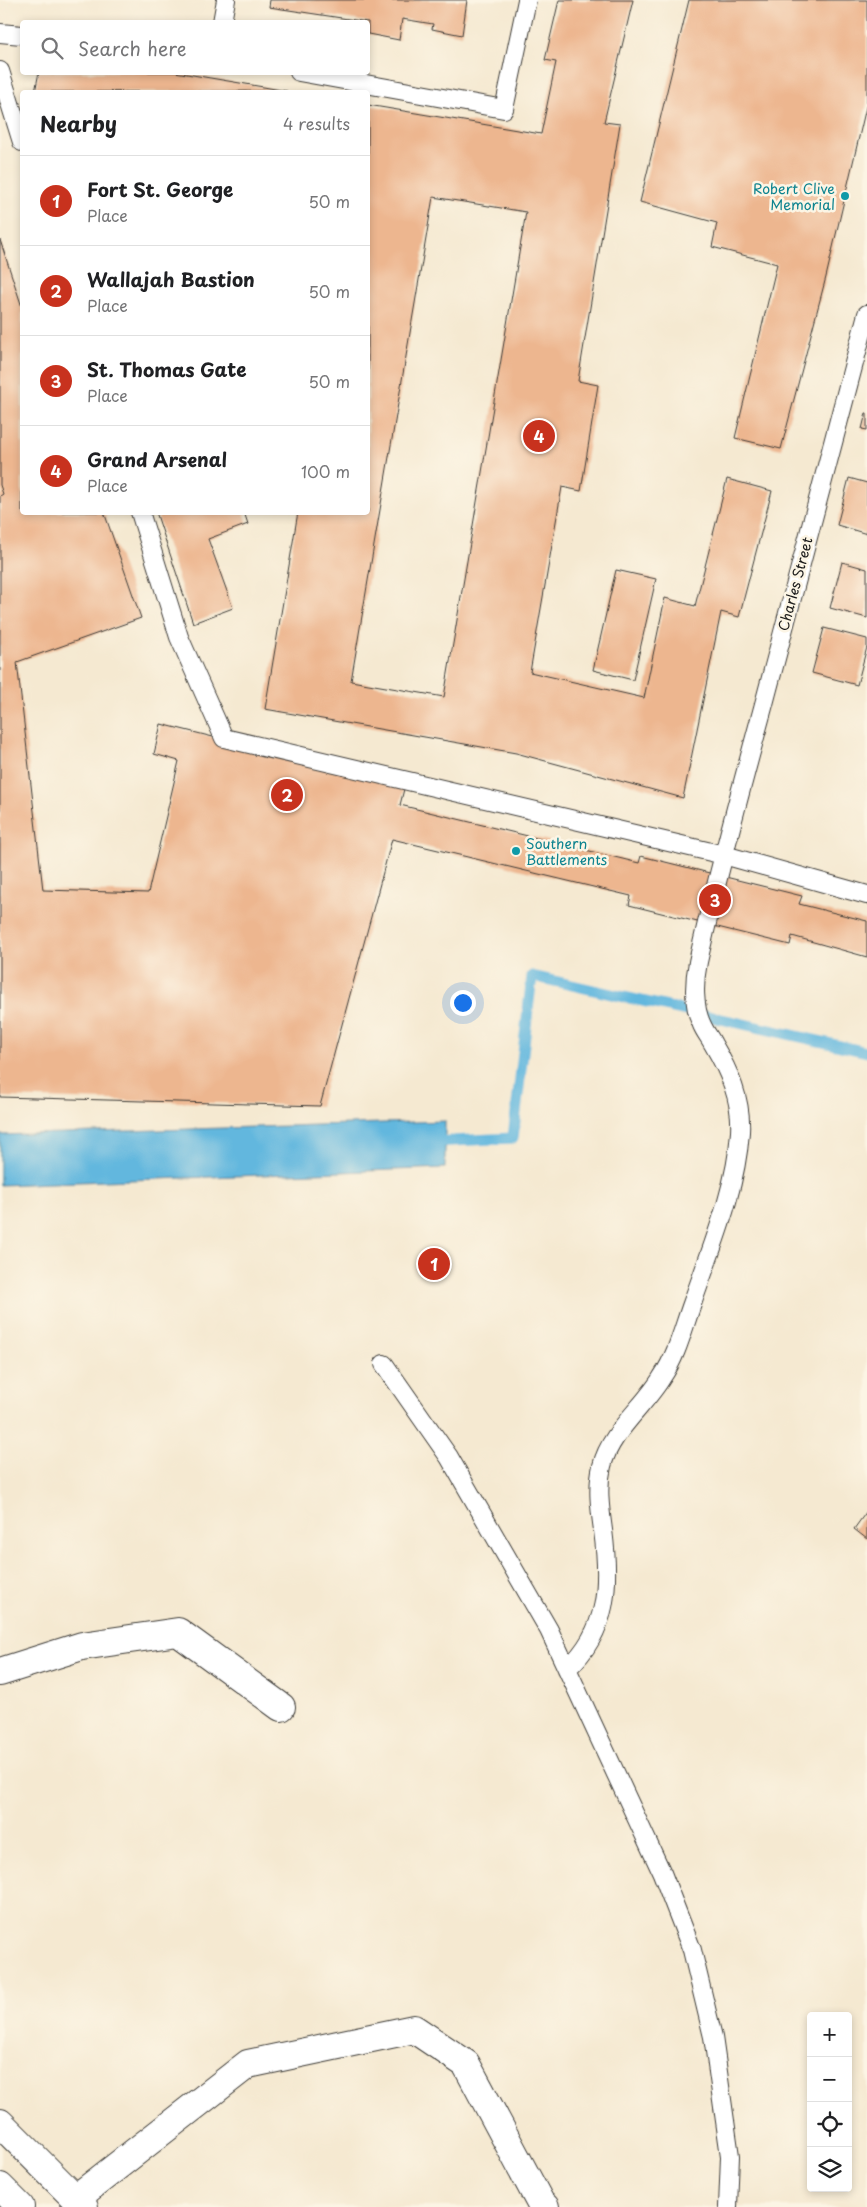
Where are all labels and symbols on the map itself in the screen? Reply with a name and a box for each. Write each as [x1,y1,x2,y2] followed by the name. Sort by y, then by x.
[753,178,835,215] place label: Robert Clive Memorial
[839,190,851,202] marker: Robert Clive Memorial
[523,417,555,455] pin: 4
[772,534,818,633] street label: Charles Street
[271,776,303,814] pin: 2
[526,833,607,870] place label: Southern Battlements
[510,845,522,857] marker: Southern Battlements
[699,881,731,919] pin: 3
[450,990,476,1016] your location
[418,1245,450,1283] pin: 1

